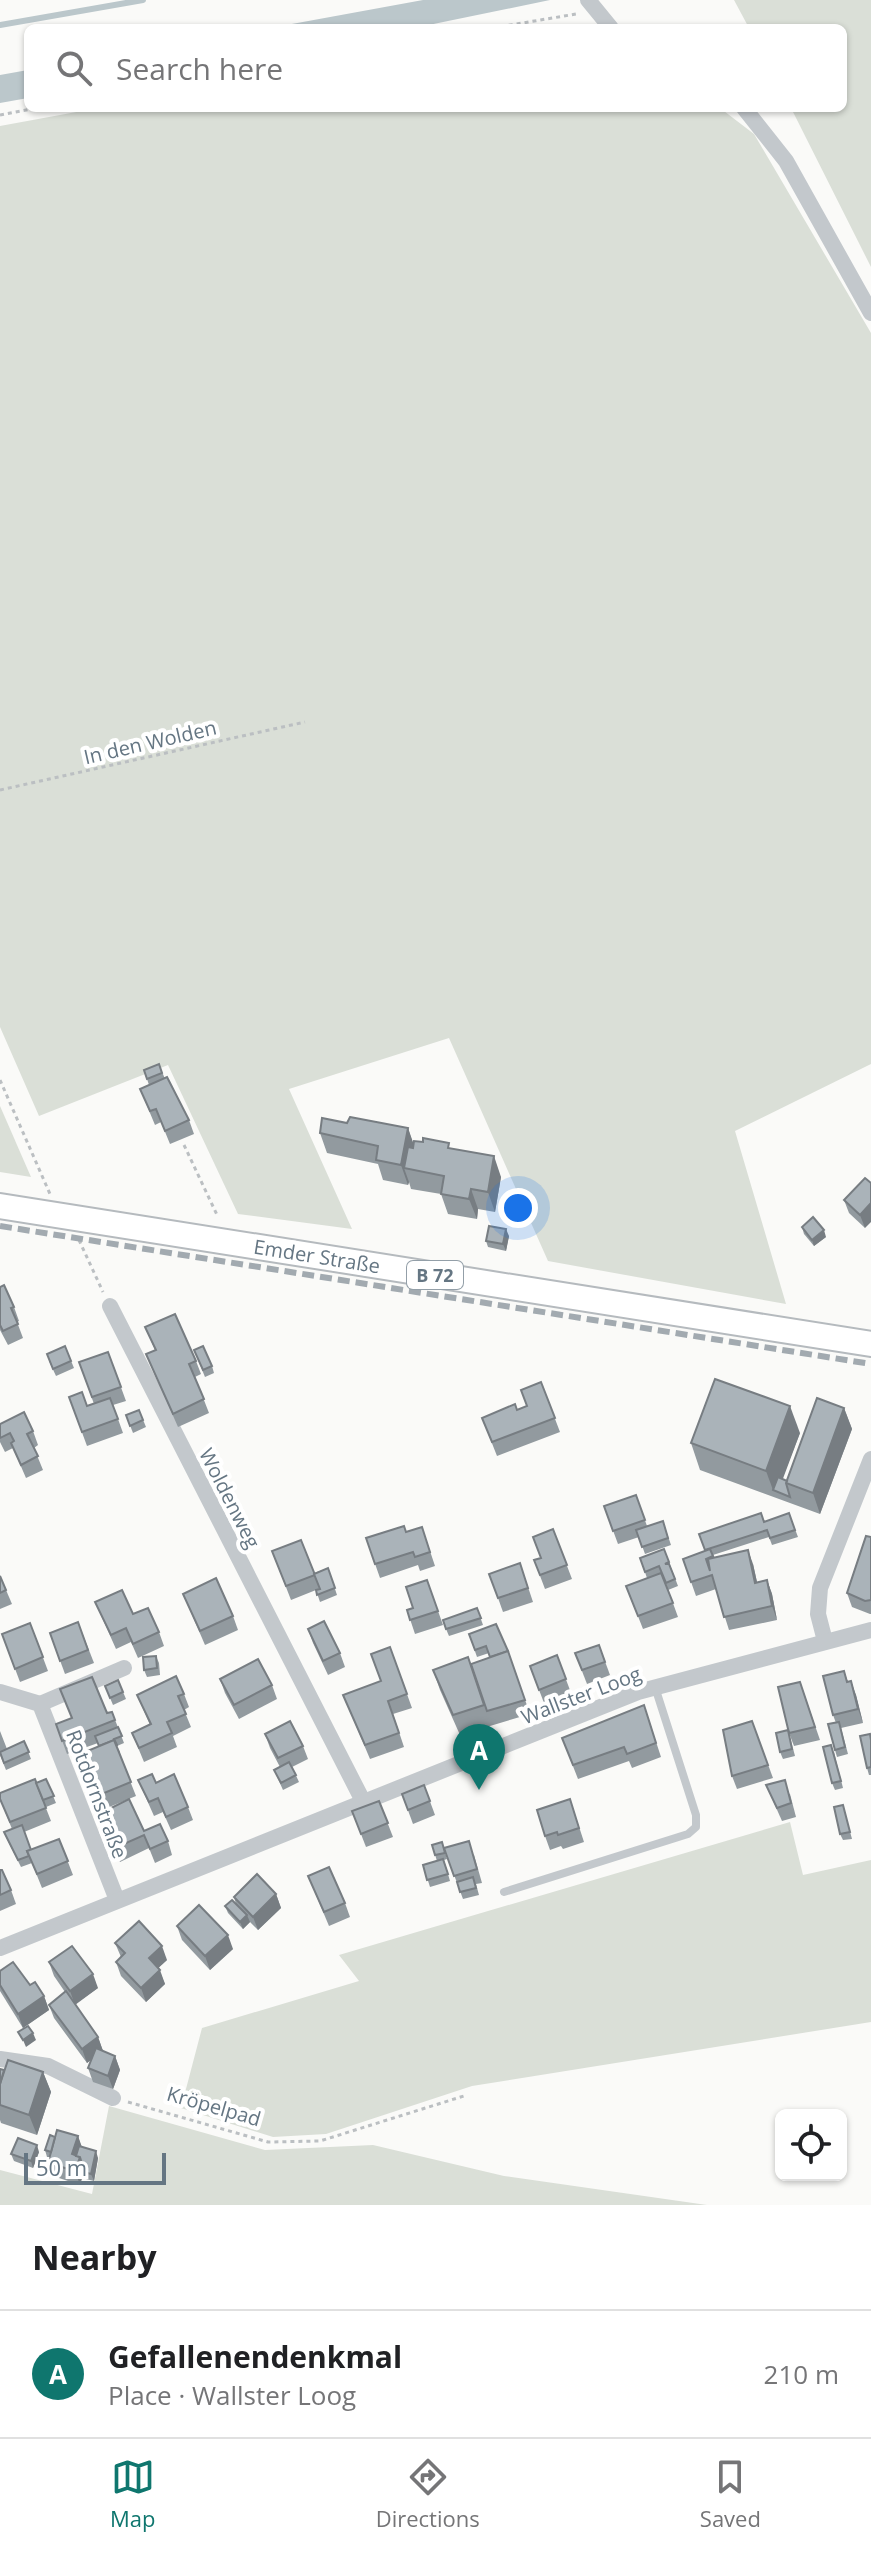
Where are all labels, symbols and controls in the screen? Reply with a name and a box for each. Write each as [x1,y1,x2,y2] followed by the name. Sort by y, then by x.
[24,24,847,112] search box
[52,46,96,90] icon: search
[116,48,283,89] text: Search here
[81,714,219,770] street label: In den Wolden
[498,1188,538,1228] your location
[252,1233,382,1279] street label: Emder Straße
[407,1261,463,1289] road number: B 72
[193,1443,267,1553] street label: Woldenweg
[517,1660,645,1730] street label: Wallster Loog
[453,1724,505,1790] pin: A
[60,1726,134,1862] street label: Rotdornstraße
[164,2080,264,2132] street label: Kröpelpad
[775,2109,847,2181] map controls
[775,2109,847,2181] button: locate
[24,2149,166,2185] scale bar
[36,2152,87,2182] text: 50 m
[32,2234,157,2280] text: Nearby
[108,2336,402,2377] text: Gefallenendenkmal
[49,2356,67,2392] text: A
[764,2356,839,2392] text: 210 m
[108,2377,356,2413] text: Place · Wallster Loog
[110,2455,156,2533] tab: Map
[376,2455,480,2533] tab: Directions
[700,2455,761,2533] tab: Saved

